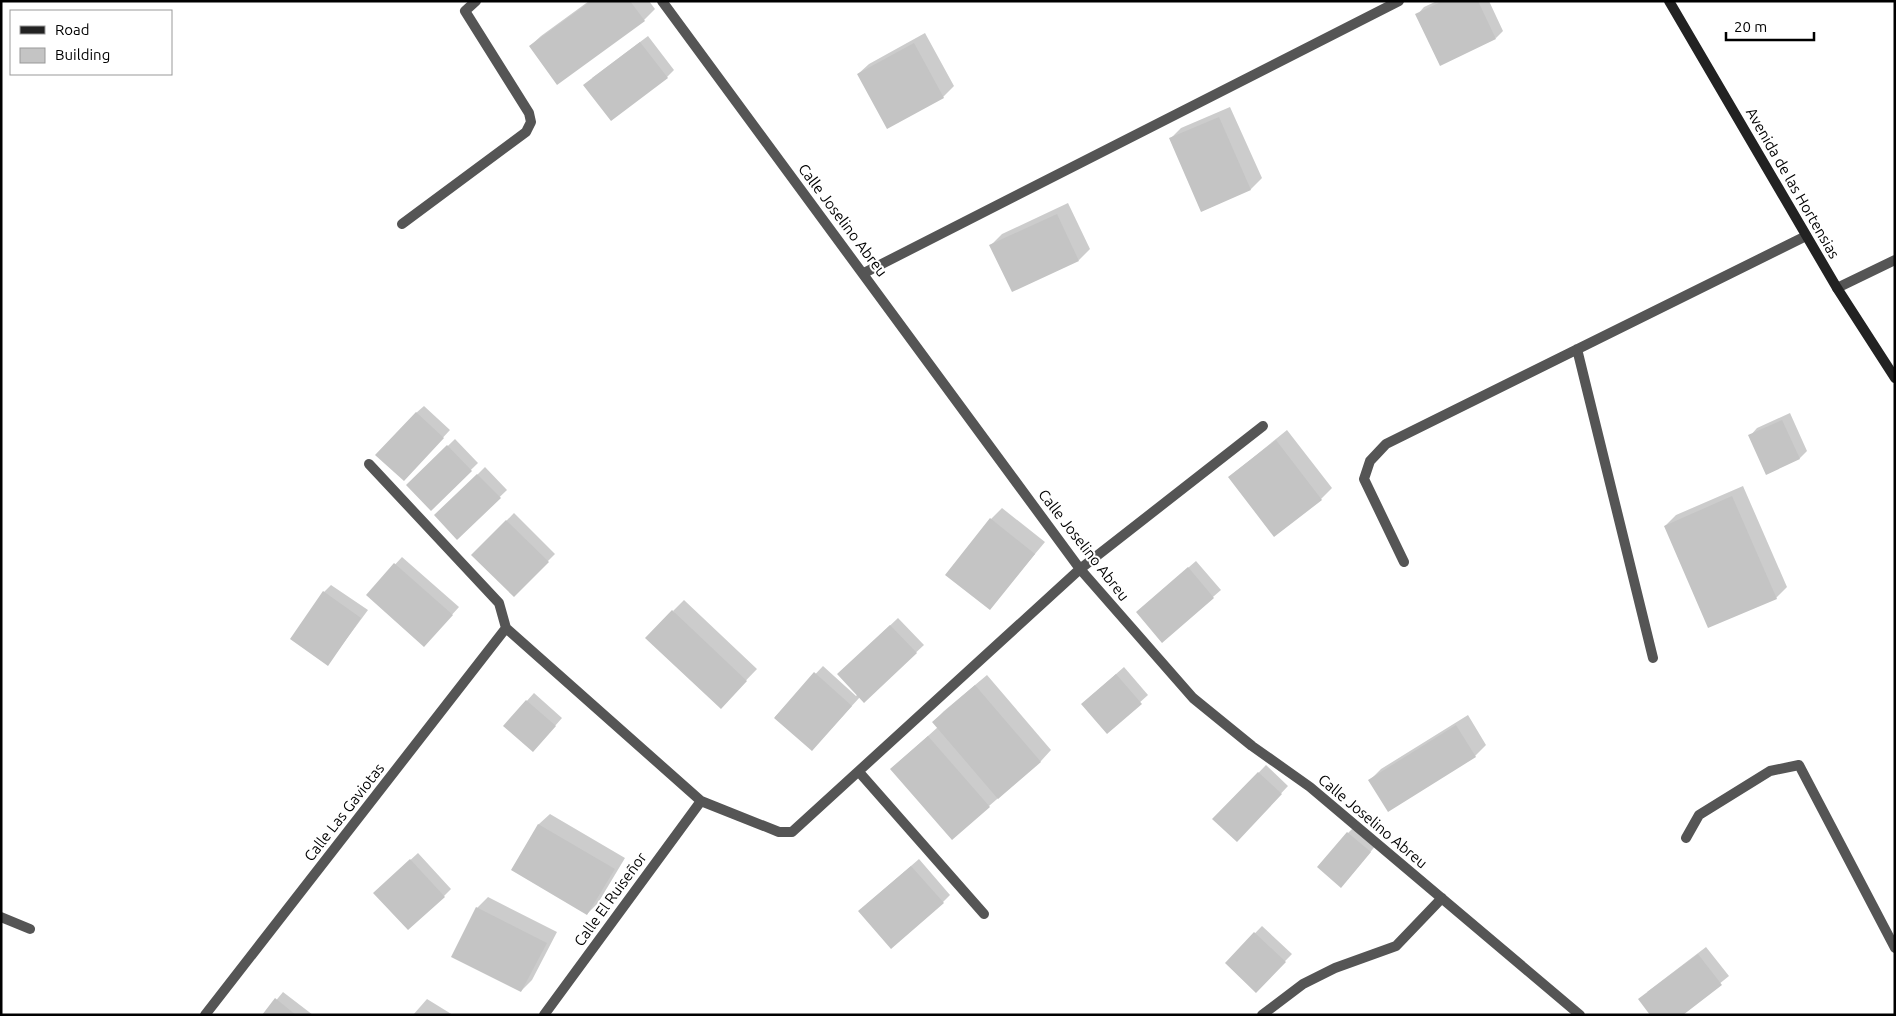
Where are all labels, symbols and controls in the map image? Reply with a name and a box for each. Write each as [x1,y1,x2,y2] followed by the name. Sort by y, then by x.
[10,10,172,75] legend
[1726,10,1814,42] scale bar
[1734,18,1767,35] text: 20 m
[55,21,90,38] text: Road
[55,46,110,63] text: Building
[1743,105,1843,261] street label: Avenida de las Hortensias
[795,160,891,280] street label: Calle Joselino Abreu
[1035,486,1133,604] street label: Calle Joselino Abreu
[301,760,387,864] street label: Calle Las Gaviotas
[1315,771,1431,871] street label: Calle Joselino Abreu
[570,849,650,949] street label: Calle El Ruiseñor

